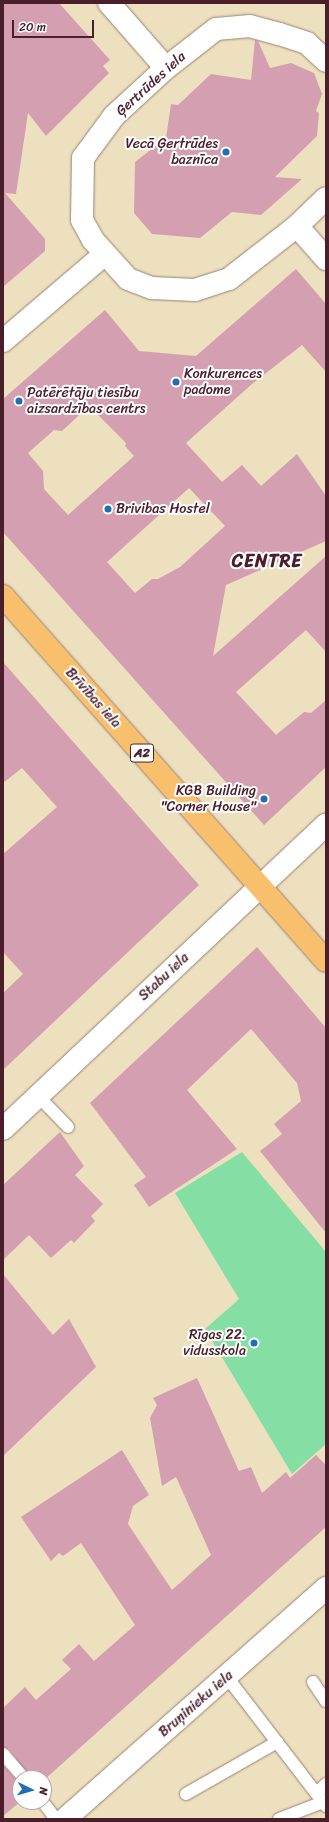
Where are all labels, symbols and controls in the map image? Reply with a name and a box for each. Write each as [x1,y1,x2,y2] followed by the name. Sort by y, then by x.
[14,12,96,38] scale bar
[19,16,46,38] text: 20 m
[113,48,189,120] street label: Ģertrūdes iela
[124,136,218,168] place label: Vecā Ģertrūdes baznīca
[221,147,231,157] marker: Vecā Ģertrūdes baznīca
[184,366,262,398] place label: Konkurences padome
[171,377,181,387] marker: Konkurences padome
[27,385,146,418] place label: Patērētāju tiesību aizsardzības centrs
[14,396,24,406] marker: Patērētāju tiesību aizsardzības centrs
[116,501,210,517] place label: Brivibas Hostel
[103,504,113,514] marker: Brivibas Hostel
[232,550,302,572] district label: CENTRE
[62,664,124,732] street label: Brīvības iela
[129,742,155,764] road number: A2
[161,783,256,816] place label: KGB Building "Corner House"
[259,794,269,804] marker: KGB Building "Corner House"
[135,949,193,1005] street label: Stabu iela
[183,1327,246,1360] place label: Rīgas 22. vidusskola
[249,1338,259,1348] marker: Rīgas 22. vidusskola
[155,1667,237,1741] street label: Bruņinieku iela
[12,1770,52,1810] north arrow
[34,1786,53,1796] text: N

